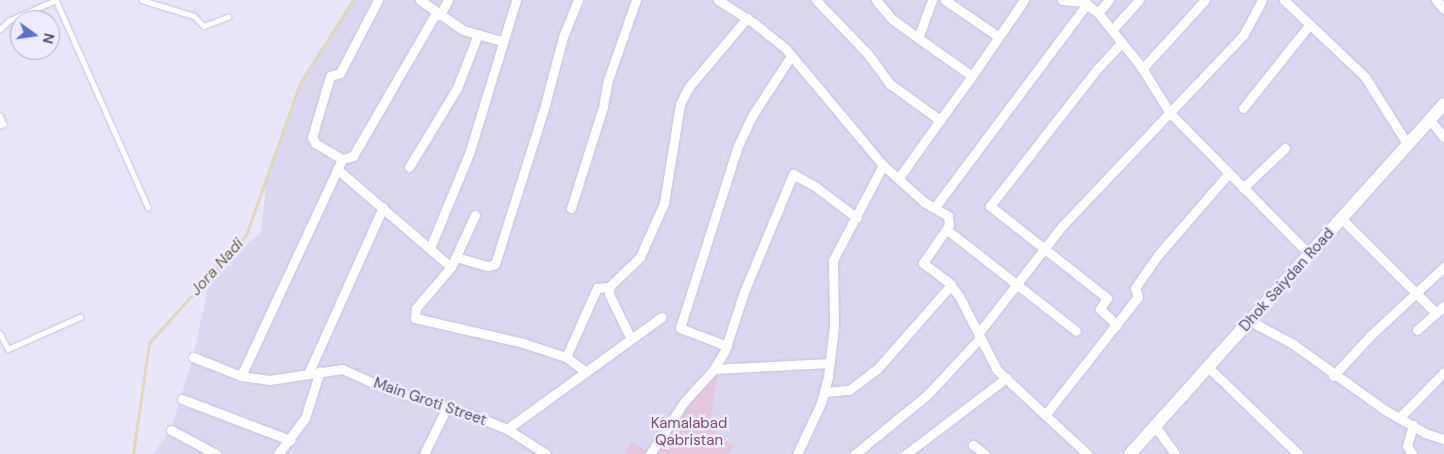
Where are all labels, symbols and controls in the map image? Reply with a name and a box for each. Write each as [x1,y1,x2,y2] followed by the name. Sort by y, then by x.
[10,10,60,60] north arrow
[39,31,59,46] text: N
[1236,225,1338,335] street label: Dhok Saiydan Road
[186,234,248,300] water label: Jora Nadi
[371,374,489,430] street label: Main Groti Street
[651,414,727,449] park label: Kamalabad Qabristan

